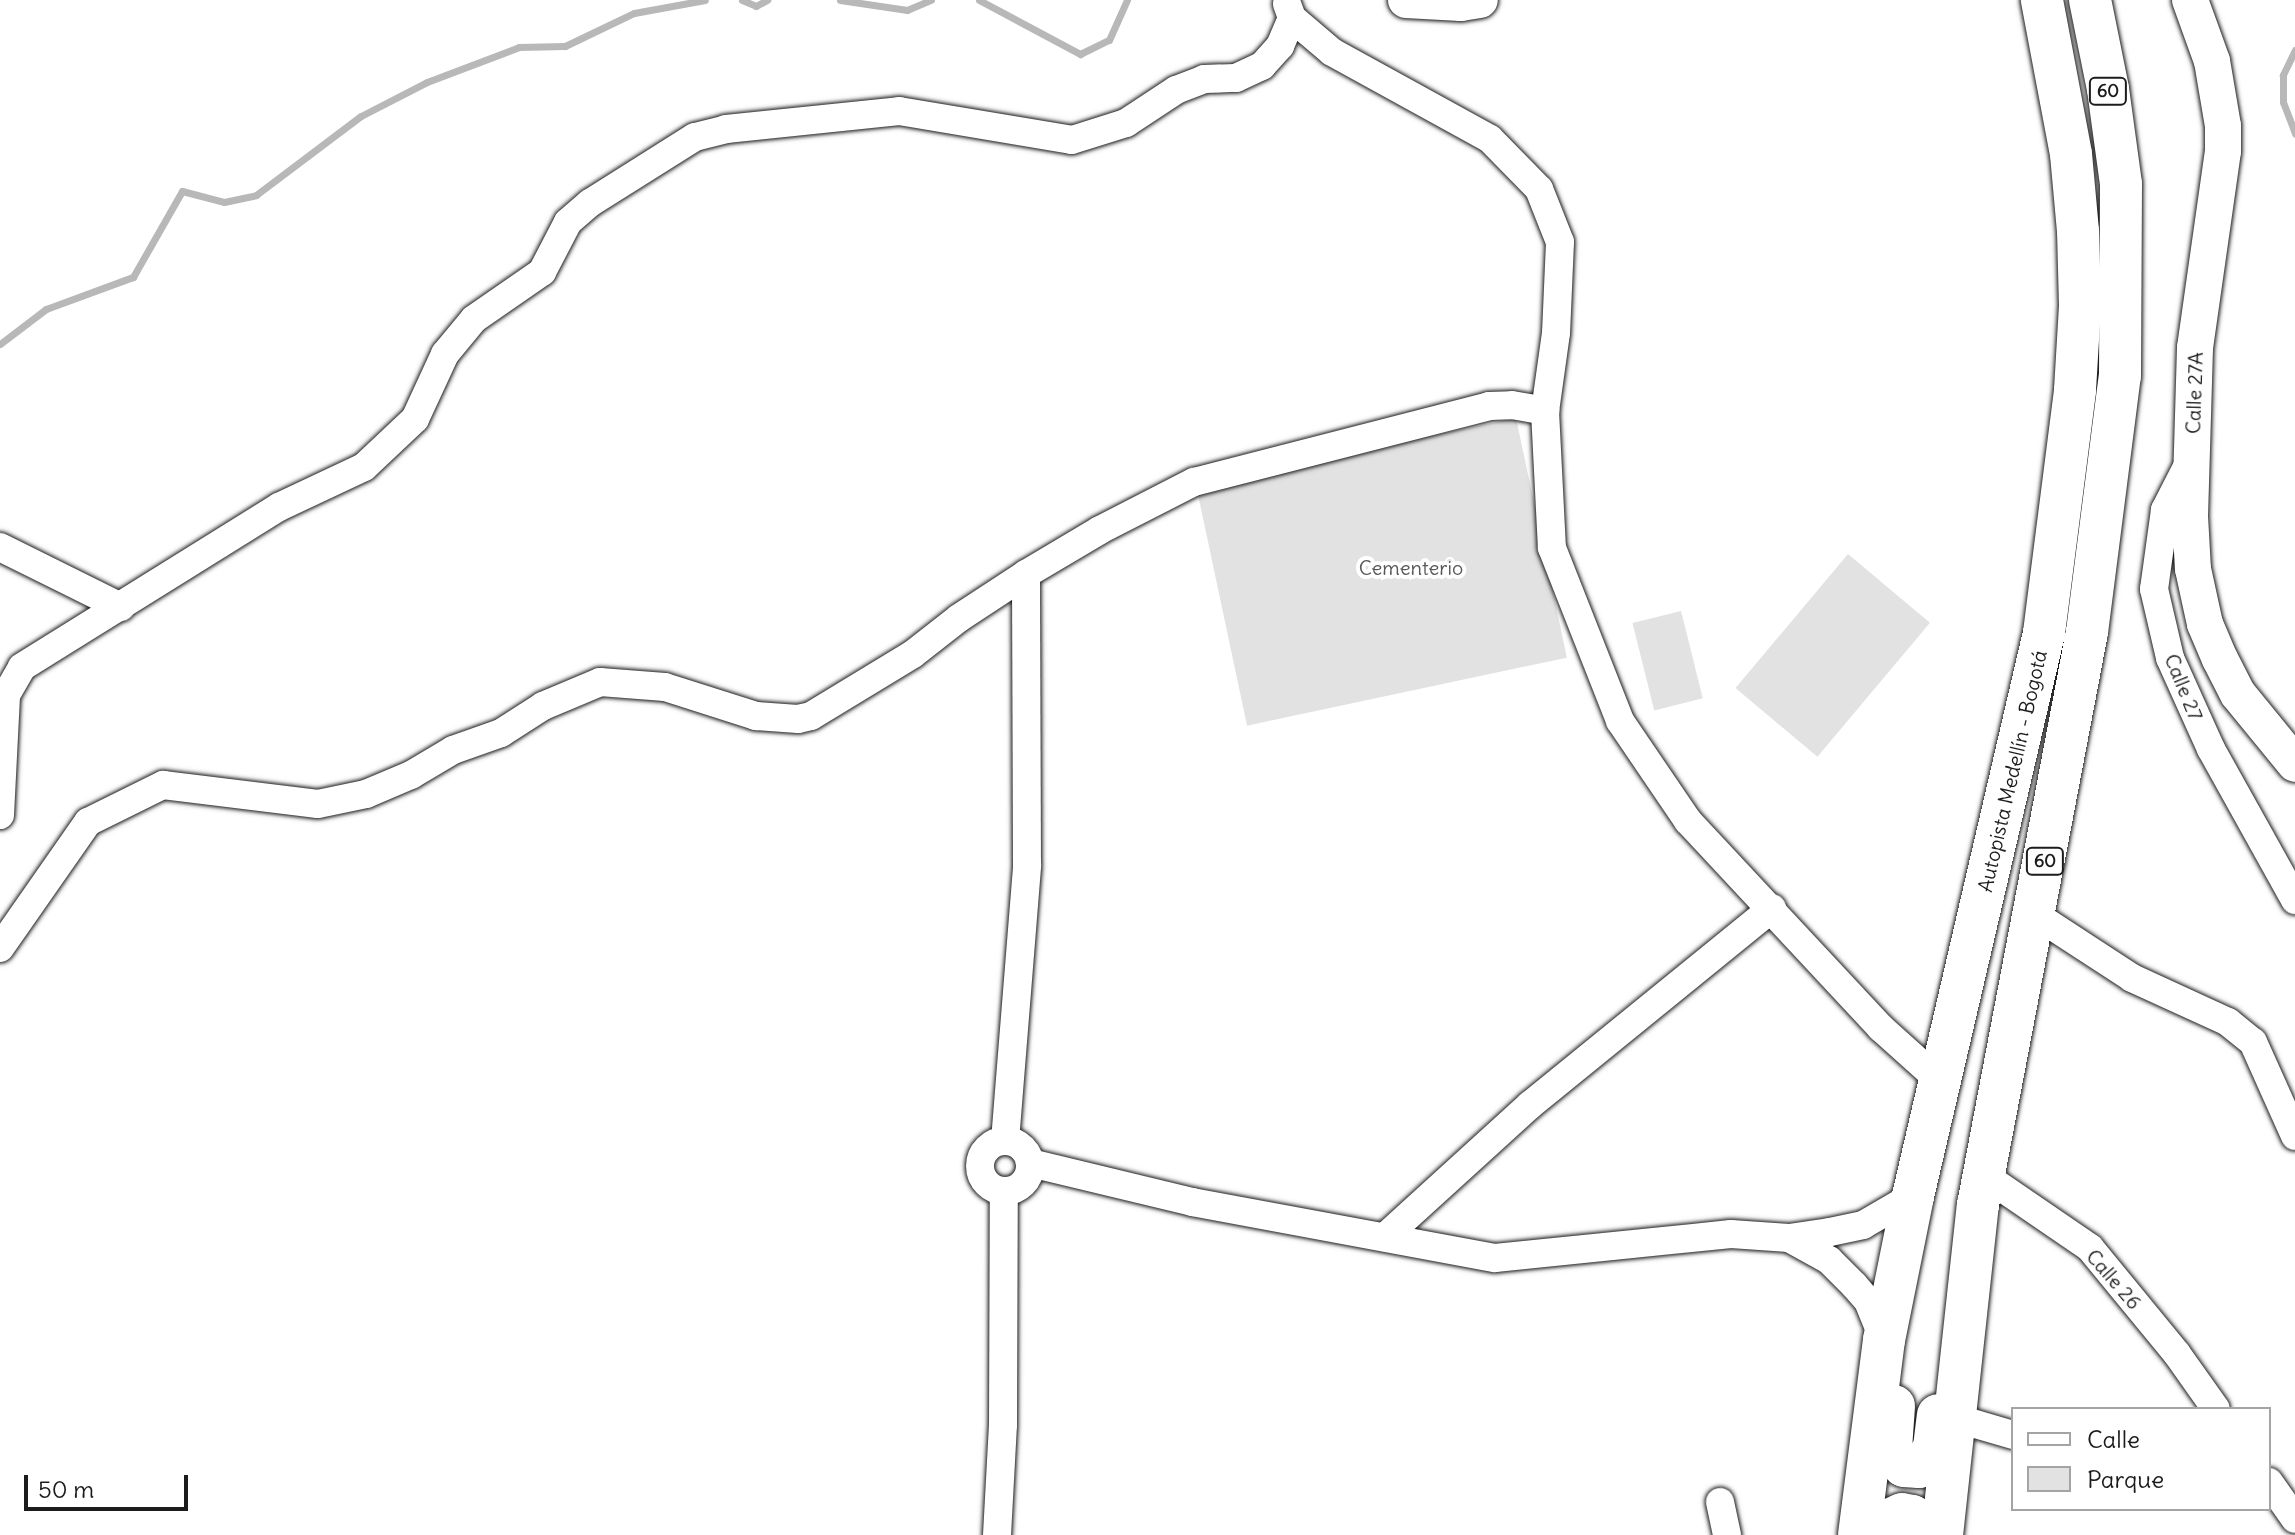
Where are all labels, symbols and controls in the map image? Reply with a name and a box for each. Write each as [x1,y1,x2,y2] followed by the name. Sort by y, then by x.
[2088,77,2128,105] road number: 60
[2181,352,2207,434] street label: Calle 27A
[1359,555,1463,579] park label: Cementerio
[1972,648,2052,894] street label: Autopista Medellín - Bogotá
[2160,650,2208,724] street label: Calle 27
[2025,847,2065,875] road number: 60
[2082,1244,2146,1314] street label: Calle 26
[2011,1407,2271,1511] legend
[2087,1424,2140,1454] text: Calle
[28,1459,192,1509] scale bar
[2087,1464,2164,1494] text: Parque
[38,1474,94,1504] text: 50 m

